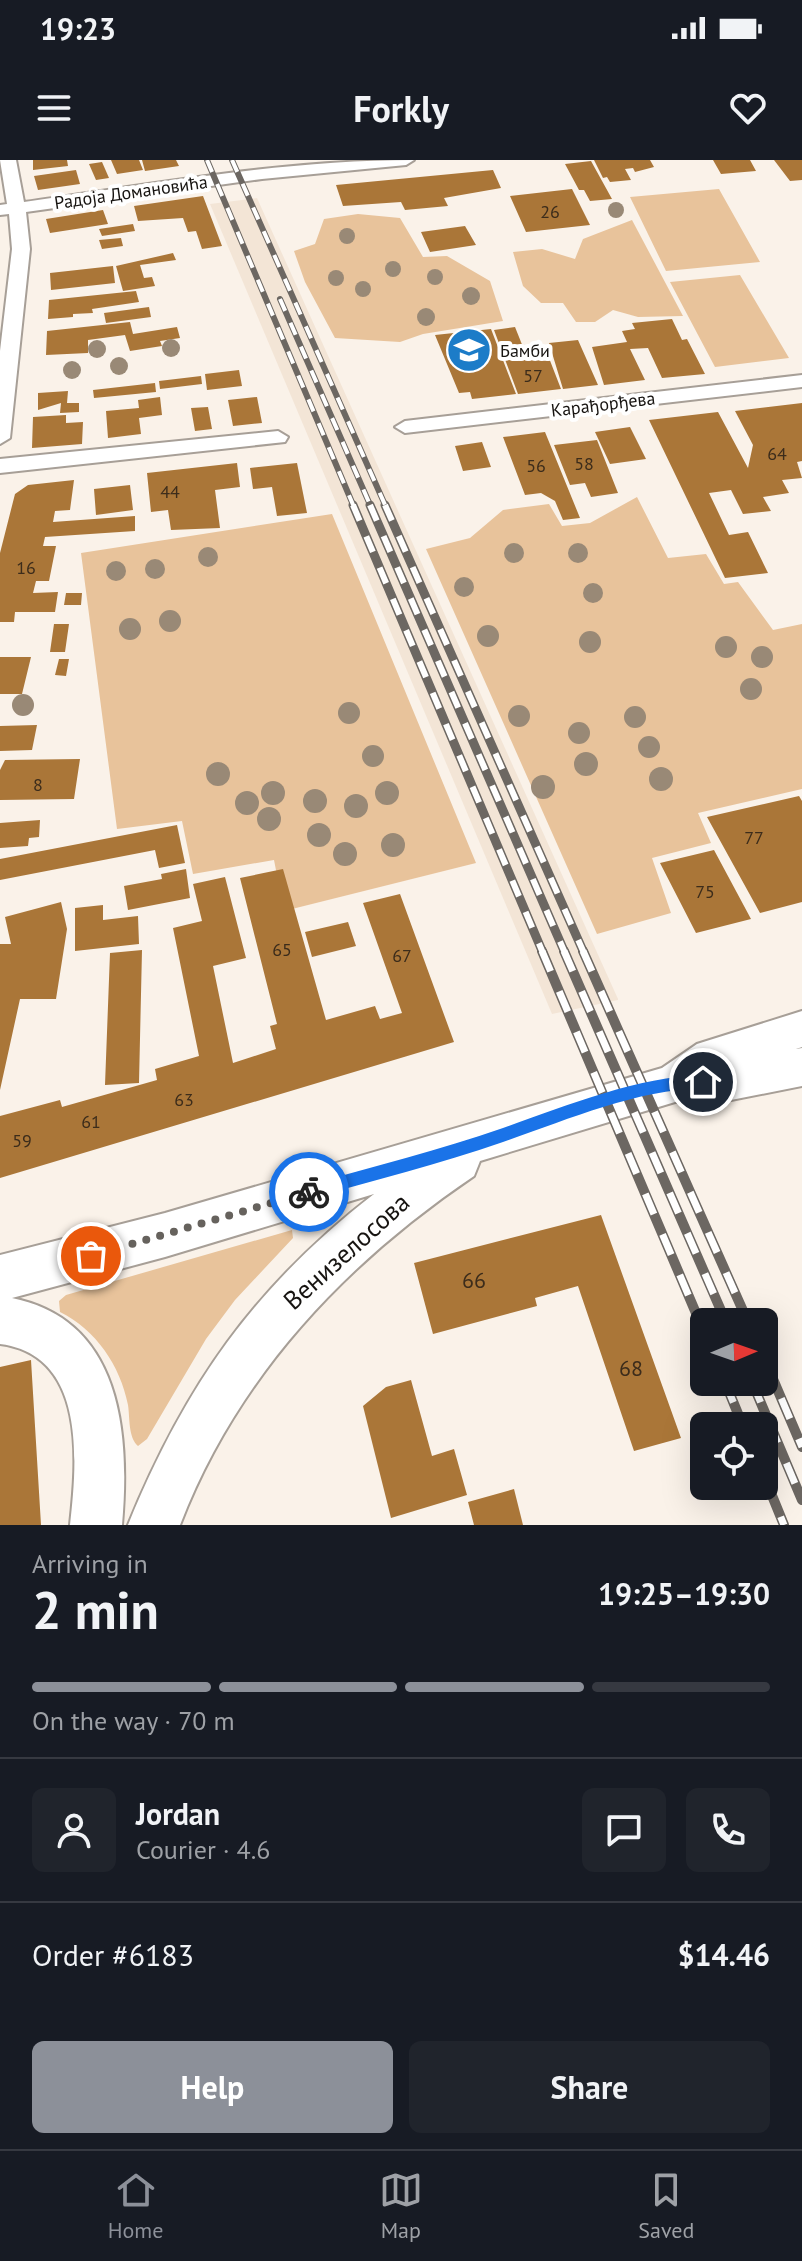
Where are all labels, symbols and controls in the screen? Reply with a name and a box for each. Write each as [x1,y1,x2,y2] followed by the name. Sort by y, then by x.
[40,9,116,48] text: 19:23
[353,85,449,132] text: Forkly
[32,86,76,130] icon: menu
[726,86,770,130] icon: heart
[53,170,209,214] street label: Радоја Домановића
[540,200,560,223] house number: 26
[445,326,493,374] school or university icon: Бамби
[500,339,550,362] place label: Бамби
[523,364,543,387] house number: 57
[550,386,656,422] street label: Карађорђева
[767,442,787,465] house number: 64
[574,452,594,475] house number: 58
[526,454,546,477] house number: 56
[160,480,180,503] house number: 44
[16,556,36,579] house number: 16
[33,773,43,796] house number: 8
[744,826,764,849] house number: 77
[695,880,715,903] house number: 75
[272,938,292,961] house number: 65
[392,944,412,967] house number: 67
[669,1048,737,1116] pin
[681,1060,725,1104] icon: home
[174,1088,194,1111] house number: 63
[81,1110,101,1133] house number: 61
[12,1129,32,1152] house number: 59
[269,1152,349,1232] courier
[287,1170,331,1214] icon: bike
[276,1186,416,1316] street label: Венизелосова
[57,1222,125,1290] pin
[69,1234,113,1278] icon: bag
[462,1266,486,1294] house number: 66
[690,1308,778,1396] north arrow
[690,1308,778,1500] map controls
[619,1354,643,1382] house number: 68
[690,1412,778,1500] button: locate
[32,1547,148,1580] text: Arriving in
[598,1574,770,1613] text: 19:25–19:30
[32,1576,159,1643] text: 2 min
[32,1704,235,1737] text: On the way · 70 m
[32,1788,116,1872] button: person
[582,1788,666,1872] button: chat
[686,1788,770,1872] button: phone
[136,1794,220,1833] text: Jordan
[136,1833,270,1866] text: Courier · 4.6
[32,1935,194,1974] text: Order #6183
[678,1935,770,1974] text: $14.46
[32,2041,393,2133] button: Help
[409,2041,770,2133] button: Share
[108,2168,163,2244] tab: Home
[379,2168,423,2244] tab: Map
[638,2168,694,2244] tab: Saved

